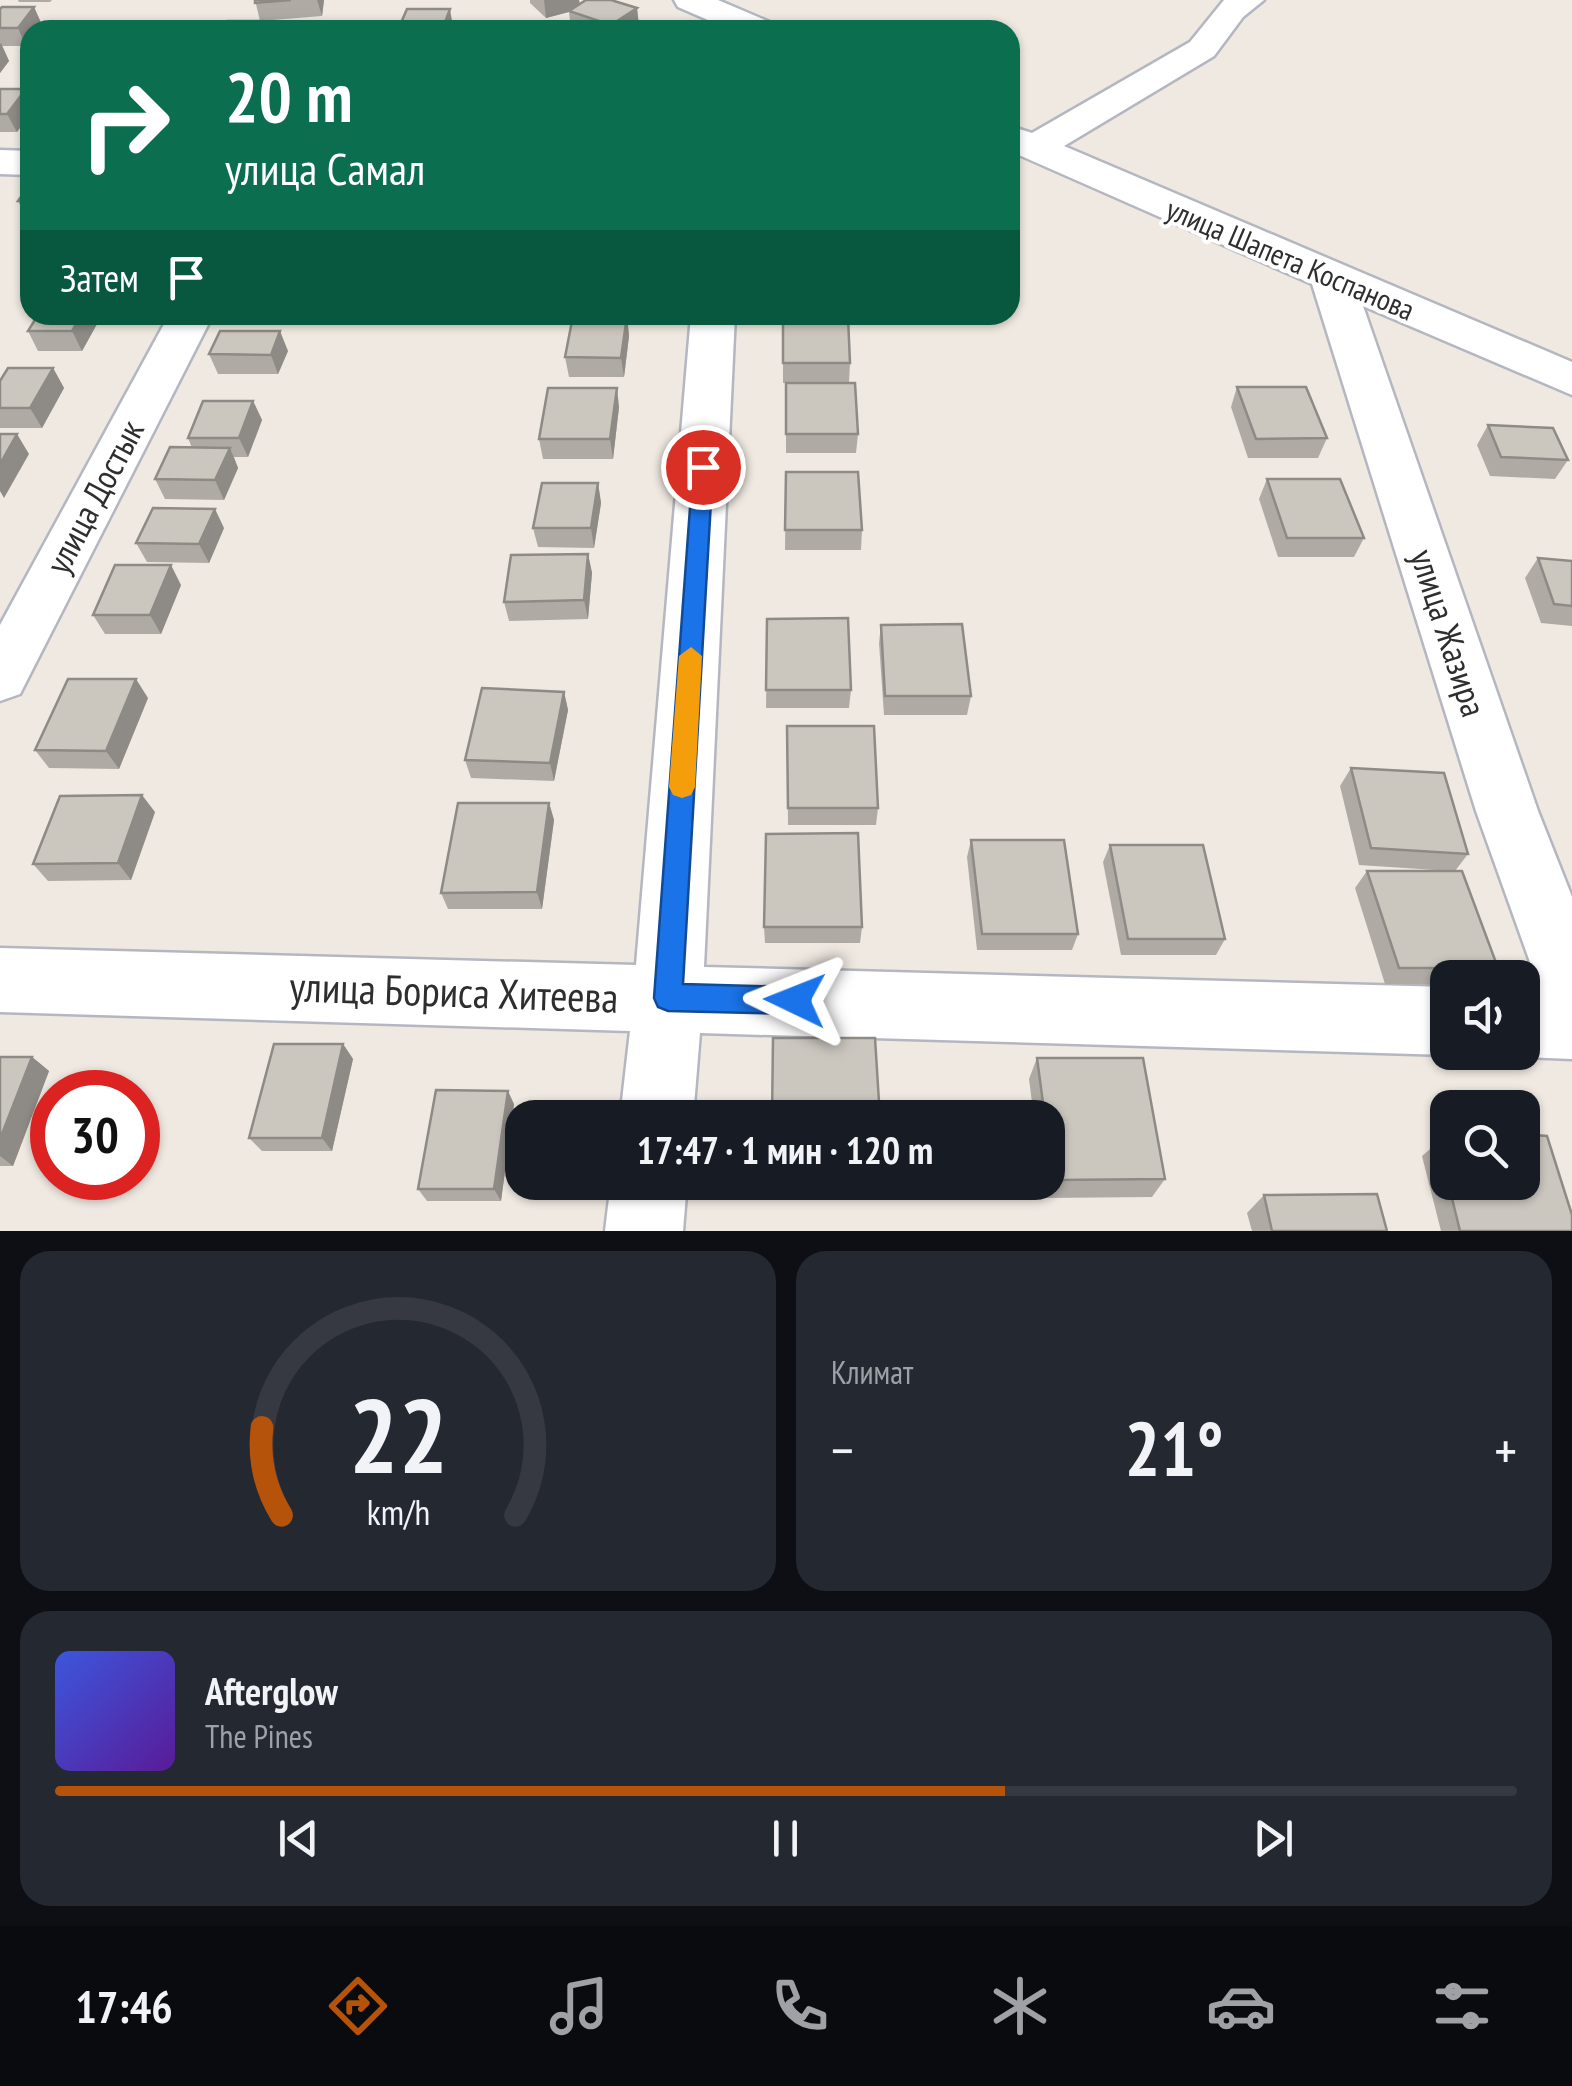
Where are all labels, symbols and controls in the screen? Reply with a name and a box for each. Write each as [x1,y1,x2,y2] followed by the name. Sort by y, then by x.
[225,51,353,141] text: 20 m
[60,60,190,190] icon: right
[225,139,425,197] text: улица Самал
[1161,189,1421,329] street label: улица Шапета Коспанова
[159,250,214,305] icon: arrive
[60,253,139,302] text: Затем
[34,411,154,581] street label: улица Достык
[661,425,746,510] pin
[676,440,731,495] icon: arrive
[1400,543,1498,722] street label: улица Жазира
[743,948,847,1052] position arrow
[289,958,619,1025] street label: улица Бориса Хитеева
[1430,960,1540,1200] map controls
[1430,960,1540,1070] button: sound
[30,1070,160,1200] speed limit sign: 30
[1430,1090,1540,1200] button: search
[637,1125,933,1174] text: 17:47 · 1 мин · 120 m
[831,1351,913,1393] text: Климат
[348,1367,448,1502] text: 22
[1124,1400,1224,1497] text: 21°
[831,1414,854,1485] text: −
[1494,1414,1517,1485] text: +
[366,1489,430,1535] text: km/h
[205,1666,338,1715] text: Afterglow
[205,1715,313,1757] text: The Pines
[271,1811,326,1866] icon: previous
[758,1811,813,1866] icon: pause
[1246,1811,1301,1866] icon: next
[323,1971,393,2041] icon: directions
[544,1971,614,2041] icon: music
[765,1971,835,2041] icon: phone
[985,1971,1055,2041] icon: climate
[1206,1971,1276,2041] icon: car
[1427,1971,1497,2041] icon: filters
[75,1977,173,2035] text: 17:46

